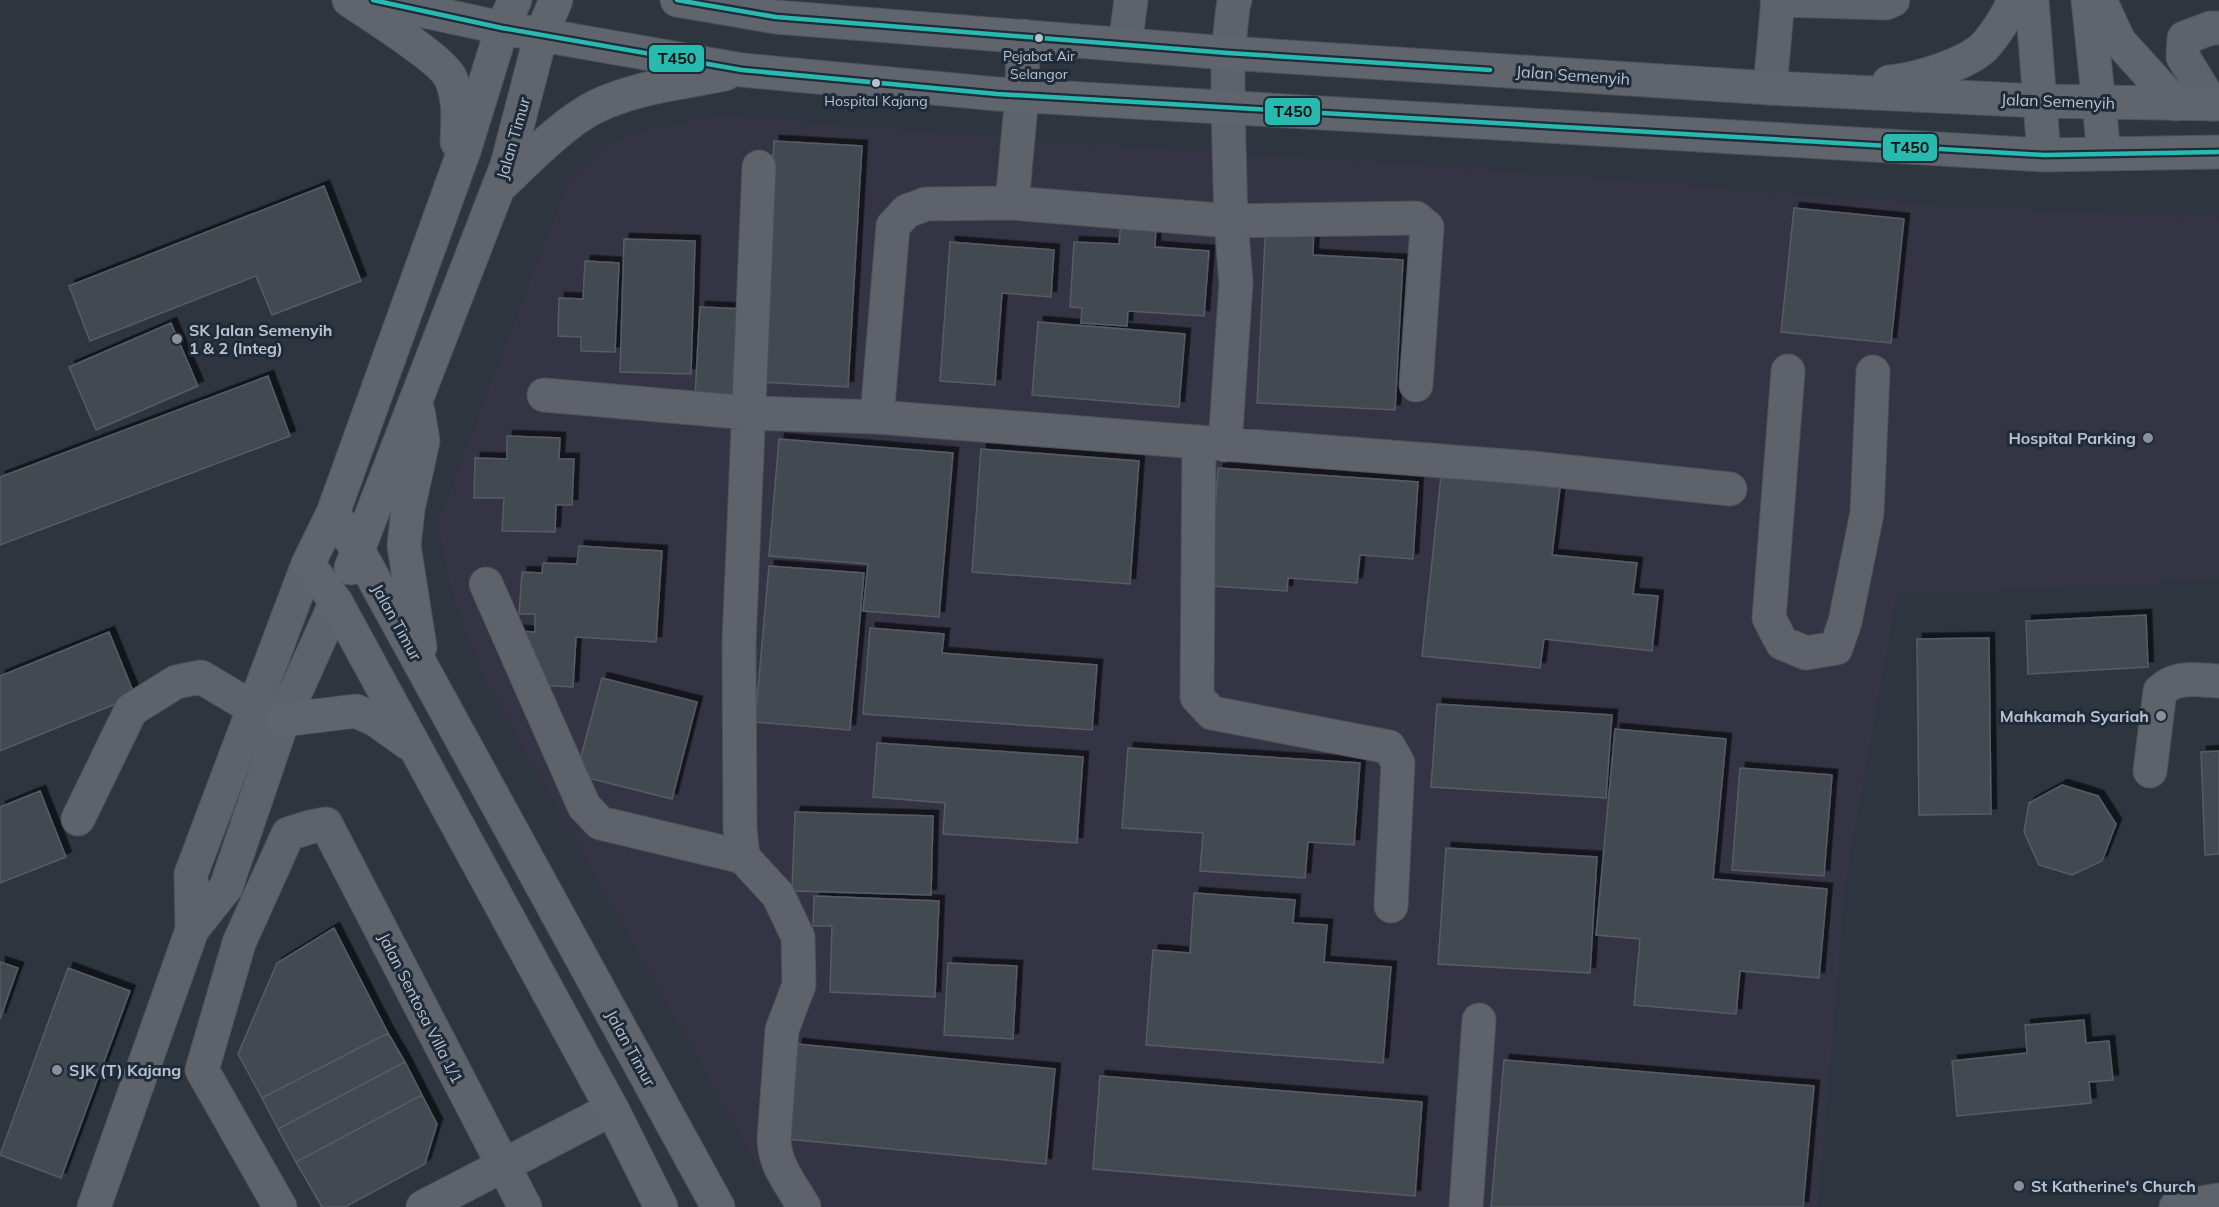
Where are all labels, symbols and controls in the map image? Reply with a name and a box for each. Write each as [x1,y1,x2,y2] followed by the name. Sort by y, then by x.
[1033,32,1045,44] marker: Pejabat Air Selangor
[648,44,705,73] line badge: T450
[1003,47,1076,83] place label: Pejabat Air Selangor
[658,48,696,68] text: T450
[1515,61,1631,89] street label: Jalan Semenyih
[870,77,882,89] marker: Hospital Kajang
[2001,89,2115,113] street label: Jalan Semenyih
[824,92,928,110] place label: Hospital Kajang
[492,95,534,181] street label: Jalan Timur
[1264,97,1321,126] line badge: T450
[1274,101,1312,121] text: T450
[1882,133,1938,162] line badge: T450
[1891,137,1929,157] text: T450
[189,320,333,358] place label: SK Jalan Semenyih 1 & 2 (Integ)
[170,332,184,346] marker: SK Jalan Semenyih 1 & 2 (Integ)
[2008,428,2136,448] place label: Hospital Parking
[2141,431,2155,445] marker: Hospital Parking
[368,580,426,664] street label: Jalan Timur
[2000,706,2149,726] place label: Mahkamah Syariah
[2154,709,2168,723] marker: Mahkamah Syariah
[374,929,468,1087] street label: Jalan Sentosa Villa 1/1
[602,1006,660,1090] street label: Jalan Timur
[69,1060,181,1080] place label: SJK (T) Kajang
[50,1063,64,1077] marker: SJK (T) Kajang
[2031,1176,2196,1196] place label: St Katherine's Church
[2012,1179,2026,1193] marker: St Katherine's Church

